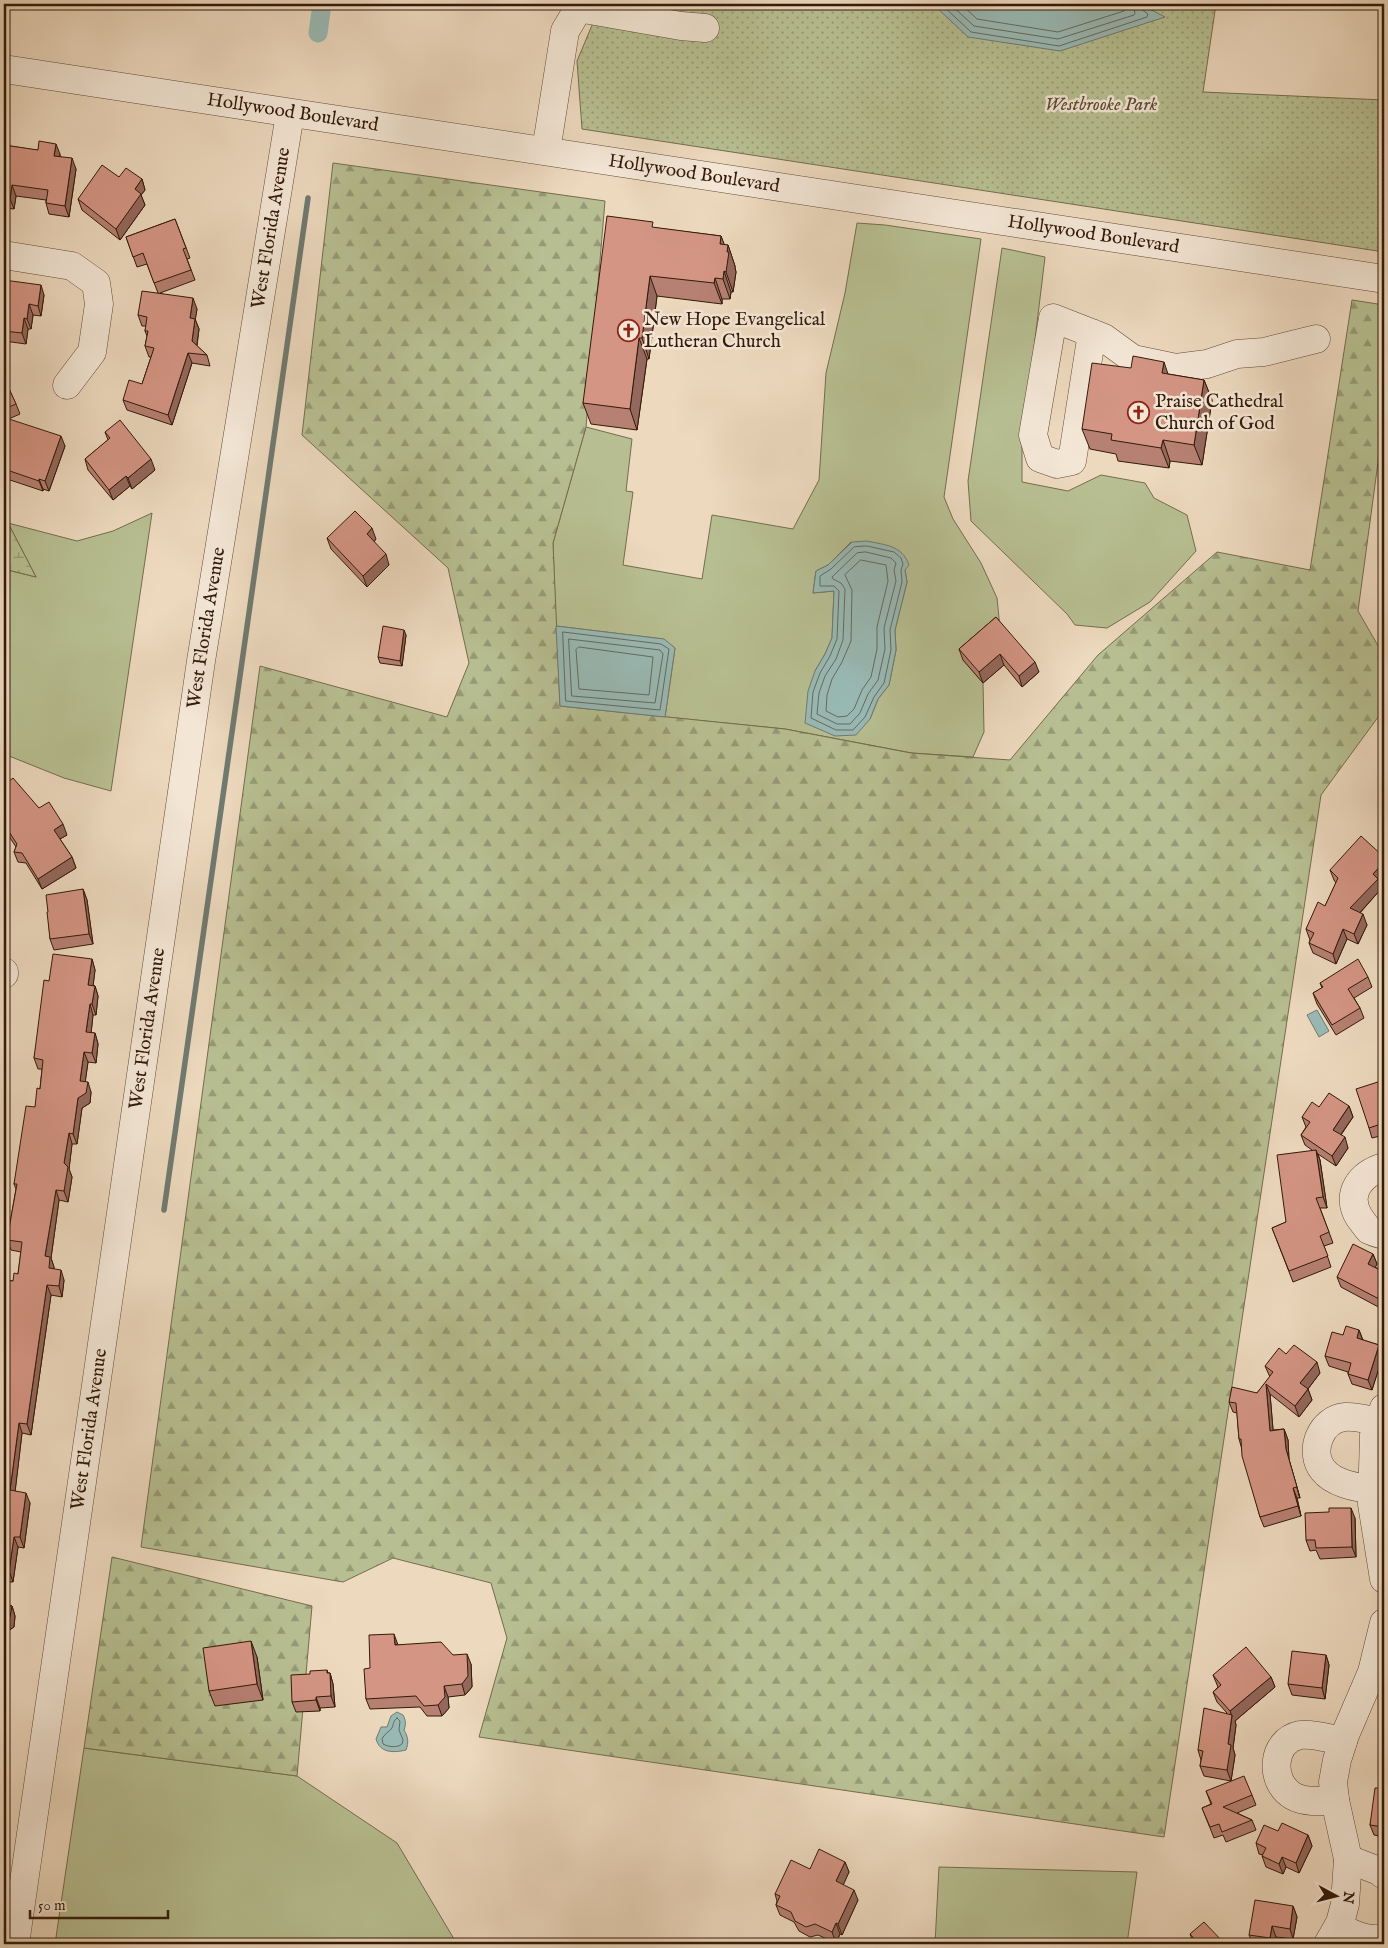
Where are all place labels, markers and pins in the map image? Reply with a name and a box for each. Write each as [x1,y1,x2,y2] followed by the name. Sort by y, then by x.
[644,308,826,354] place label: New Hope Evangelical Lutheran Church
[616,319,640,343] church icon: New Hope Evangelical Lutheran Church
[1155,390,1284,436] place label: Praise Cathedral Church of God
[1127,401,1151,425] church icon: Praise Cathedral Church of God

